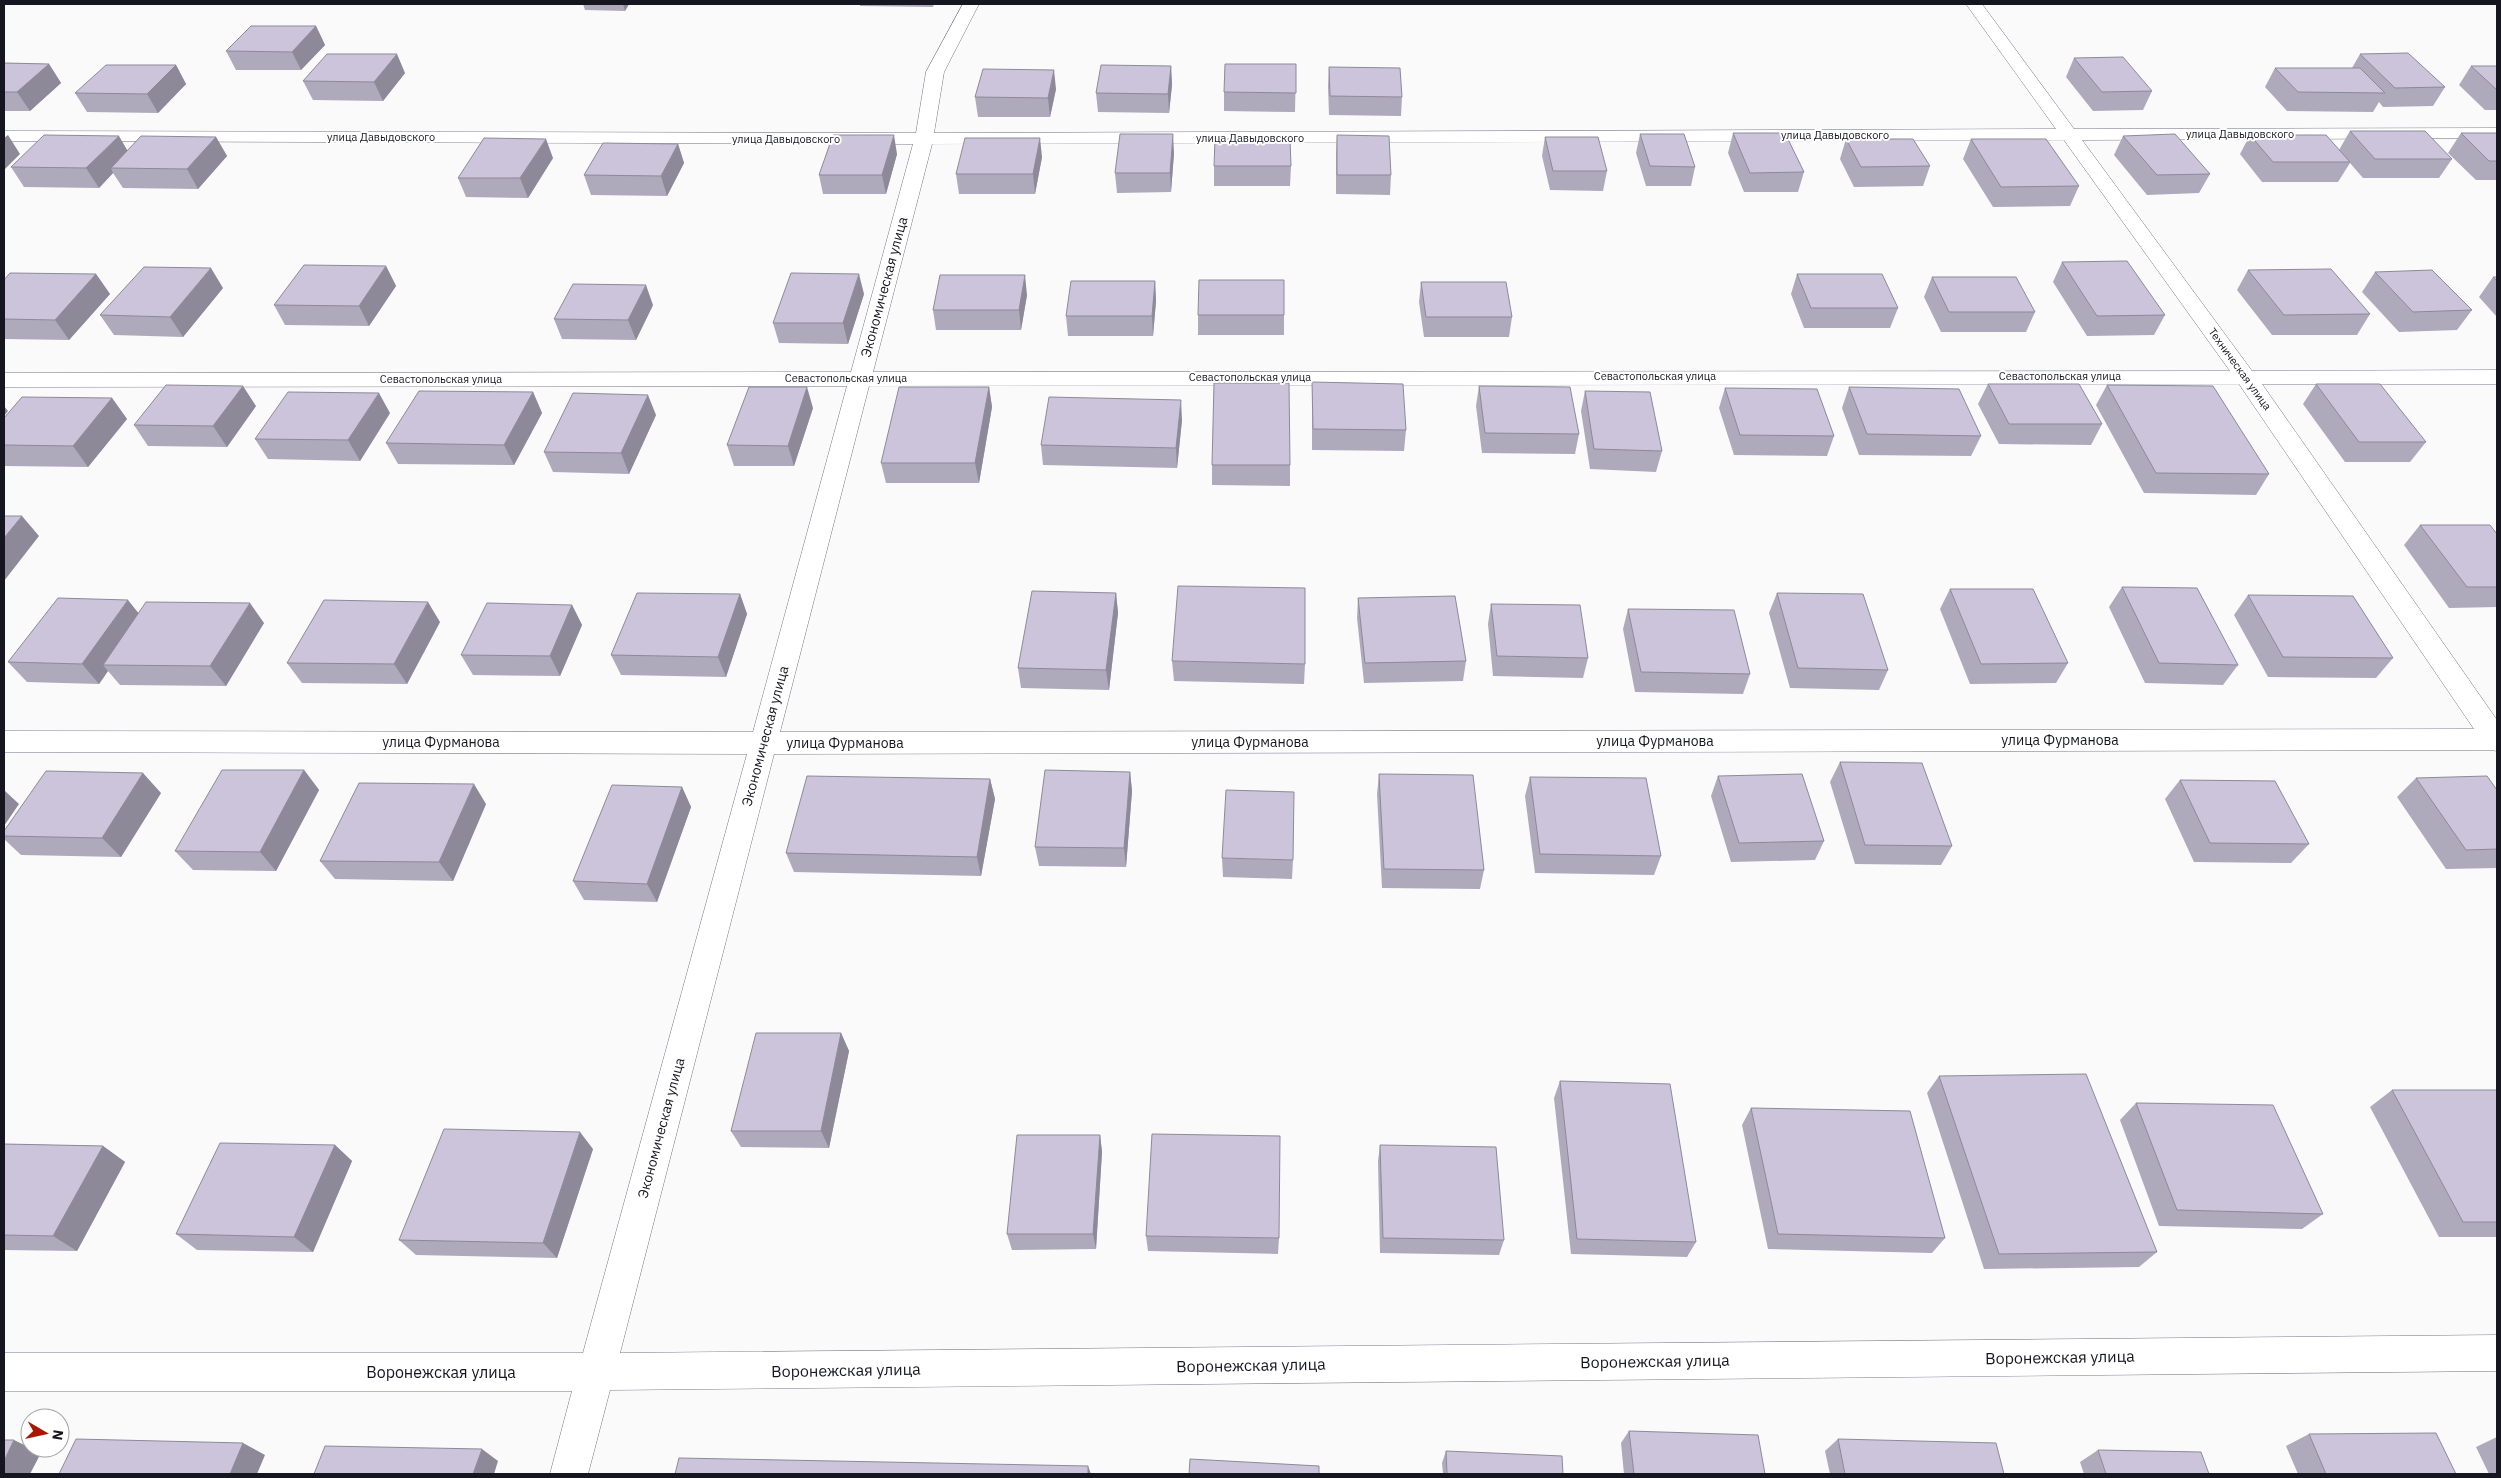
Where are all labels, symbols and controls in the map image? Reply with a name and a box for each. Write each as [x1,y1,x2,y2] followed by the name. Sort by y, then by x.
[2186,127,2294,141] street label: улица Давыдовского
[1781,128,1889,142] street label: улица Давыдовского
[327,130,435,144] street label: улица Давыдовского
[1196,131,1304,145] street label: улица Давыдовского
[732,132,840,146] street label: улица Давыдовского
[857,214,912,359] street label: Экономическая улица
[2205,325,2275,413] street label: Техническая улица
[1594,369,1716,383] street label: Севастопольская улица
[1999,369,2121,383] street label: Севастопольская улица
[1189,370,1311,384] street label: Севастопольская улица
[785,371,907,385] street label: Севастопольская улица
[380,372,502,386] street label: Севастопольская улица
[738,663,793,808] street label: Экономическая улица
[2001,731,2119,749] street label: улица Фурманова
[1596,732,1714,750] street label: улица Фурманова
[382,733,500,751] street label: улица Фурманова
[1191,733,1309,751] street label: улица Фурманова
[786,734,904,752] street label: улица Фурманова
[634,1055,689,1200] street label: Экономическая улица
[1985,1346,2135,1368] street label: Воронежская улица
[1580,1350,1730,1372] street label: Воронежская улица
[1176,1354,1326,1376] street label: Воронежская улица
[771,1359,921,1381] street label: Воронежская улица
[366,1362,516,1382] street label: Воронежская улица
[20,1408,70,1458] north arrow
[48,1429,68,1441] text: N

